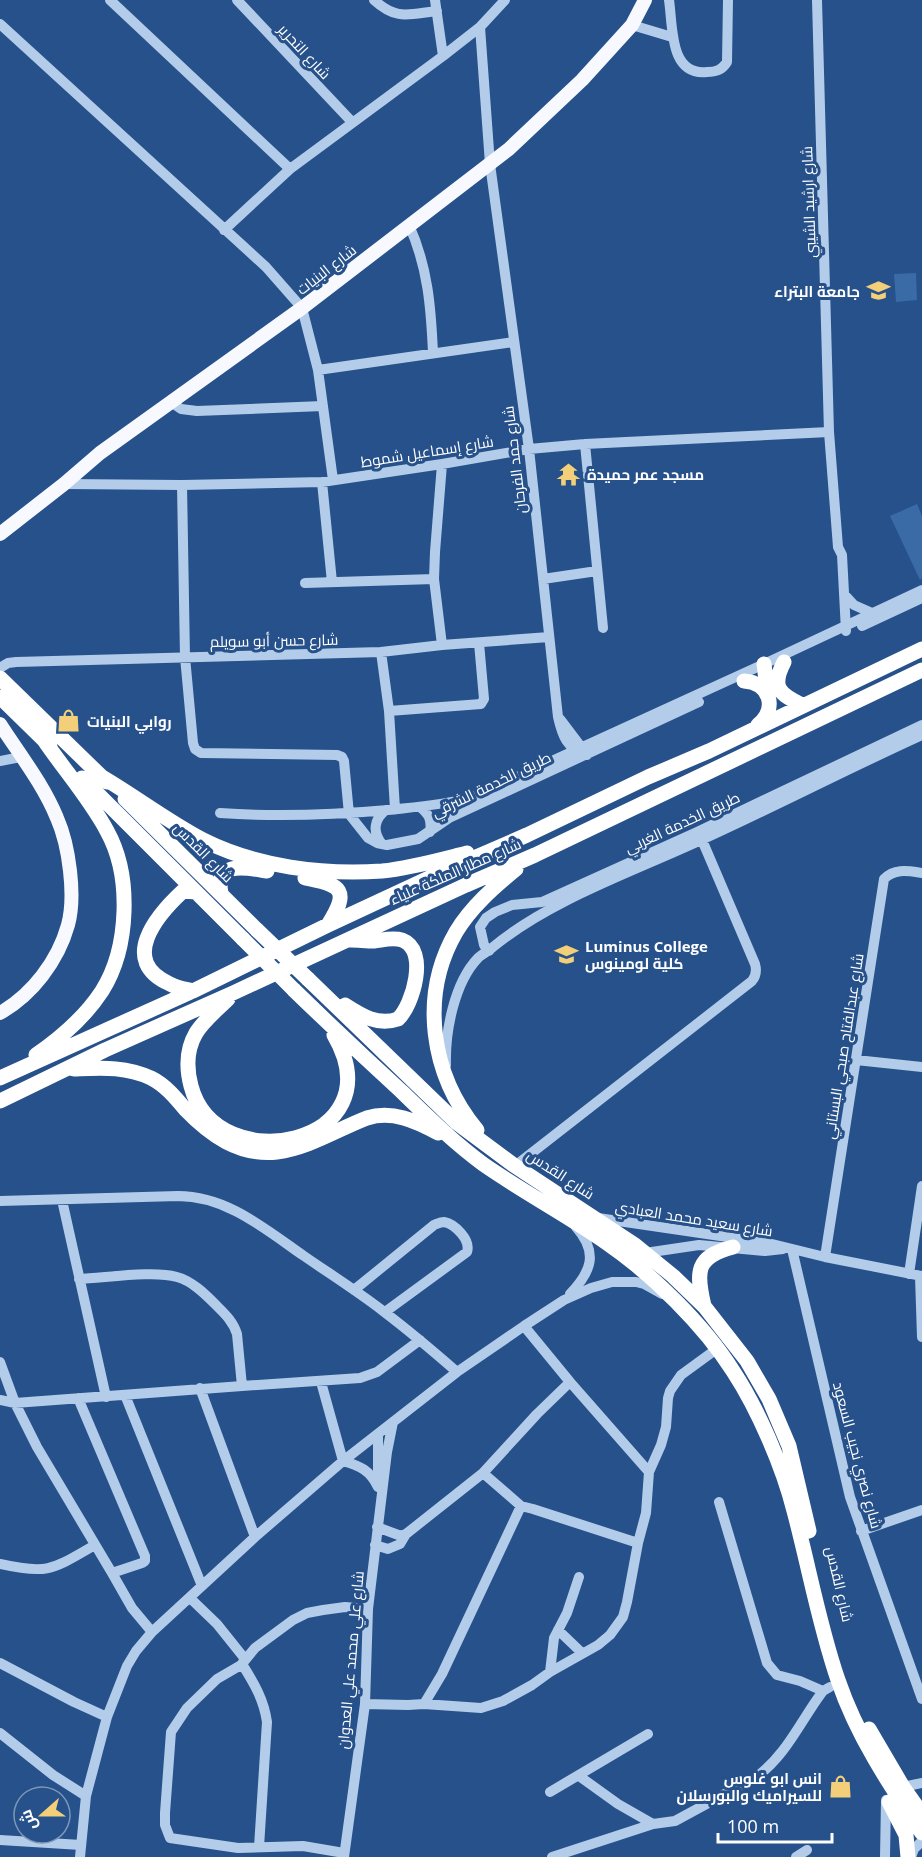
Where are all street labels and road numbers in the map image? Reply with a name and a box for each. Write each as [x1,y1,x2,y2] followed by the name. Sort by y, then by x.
[272,18,336,84] street label: شارع التحرير
[796,146,823,258] street label: شارع ارشيد الشيبي
[292,239,361,300] street label: شارع البنيات
[497,405,533,515] street label: شارع حمد الفرحان
[359,431,495,473] street label: شارع إسماعيل شموط
[210,629,338,653] street label: شارع حسن أبو سويلم
[428,746,555,824] street label: طريق الخدمة الشرقي
[621,787,744,860] street label: طريق الخدمة الغربي
[168,818,238,888] street label: شارع القدس
[386,833,525,911] street label: شارع مطار الملكة علياء
[818,952,871,1141] street label: شارع عبدالفتاح صبحي البستاني
[522,1145,599,1205] street label: شارع القدس
[613,1196,774,1243] street label: شارع سعيد محمد العبادي
[826,1379,887,1531] street label: شارع نصري نجيب السعود
[820,1544,858,1624] street label: شارع القدس
[332,1570,371,1750] street label: شارع علي محمد علي العدوان

